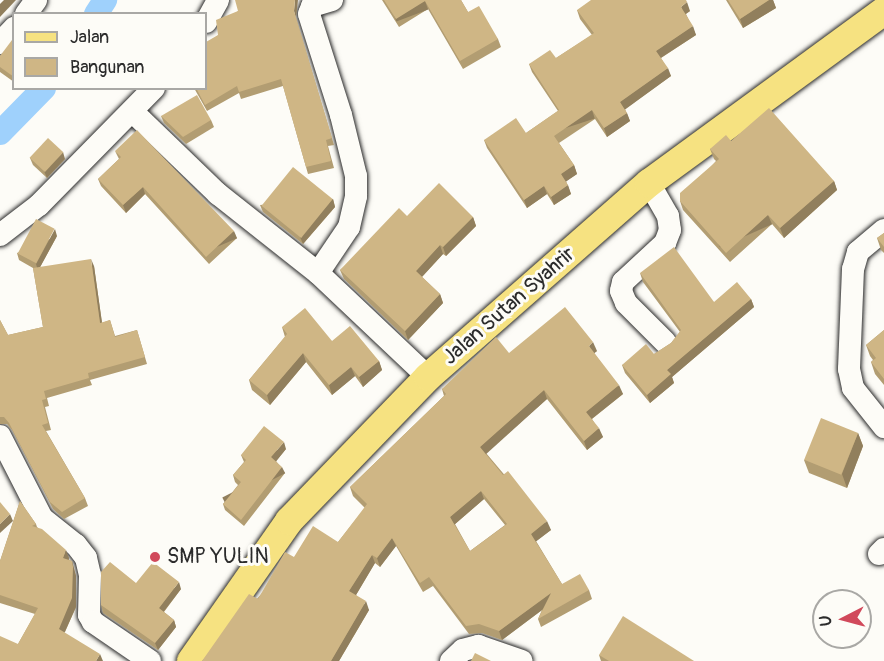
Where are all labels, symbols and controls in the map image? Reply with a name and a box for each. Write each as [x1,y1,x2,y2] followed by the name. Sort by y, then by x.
[12,12,207,90] legend
[70,26,109,49] text: Jalan
[70,56,145,79] text: Bangunan
[438,242,580,370] street label: Jalan Sutan Syahrir
[167,544,269,570] place label: SMP YULIN
[148,550,162,564] marker: SMP YULIN
[812,589,872,649] north arrow
[816,614,837,627] text: U

